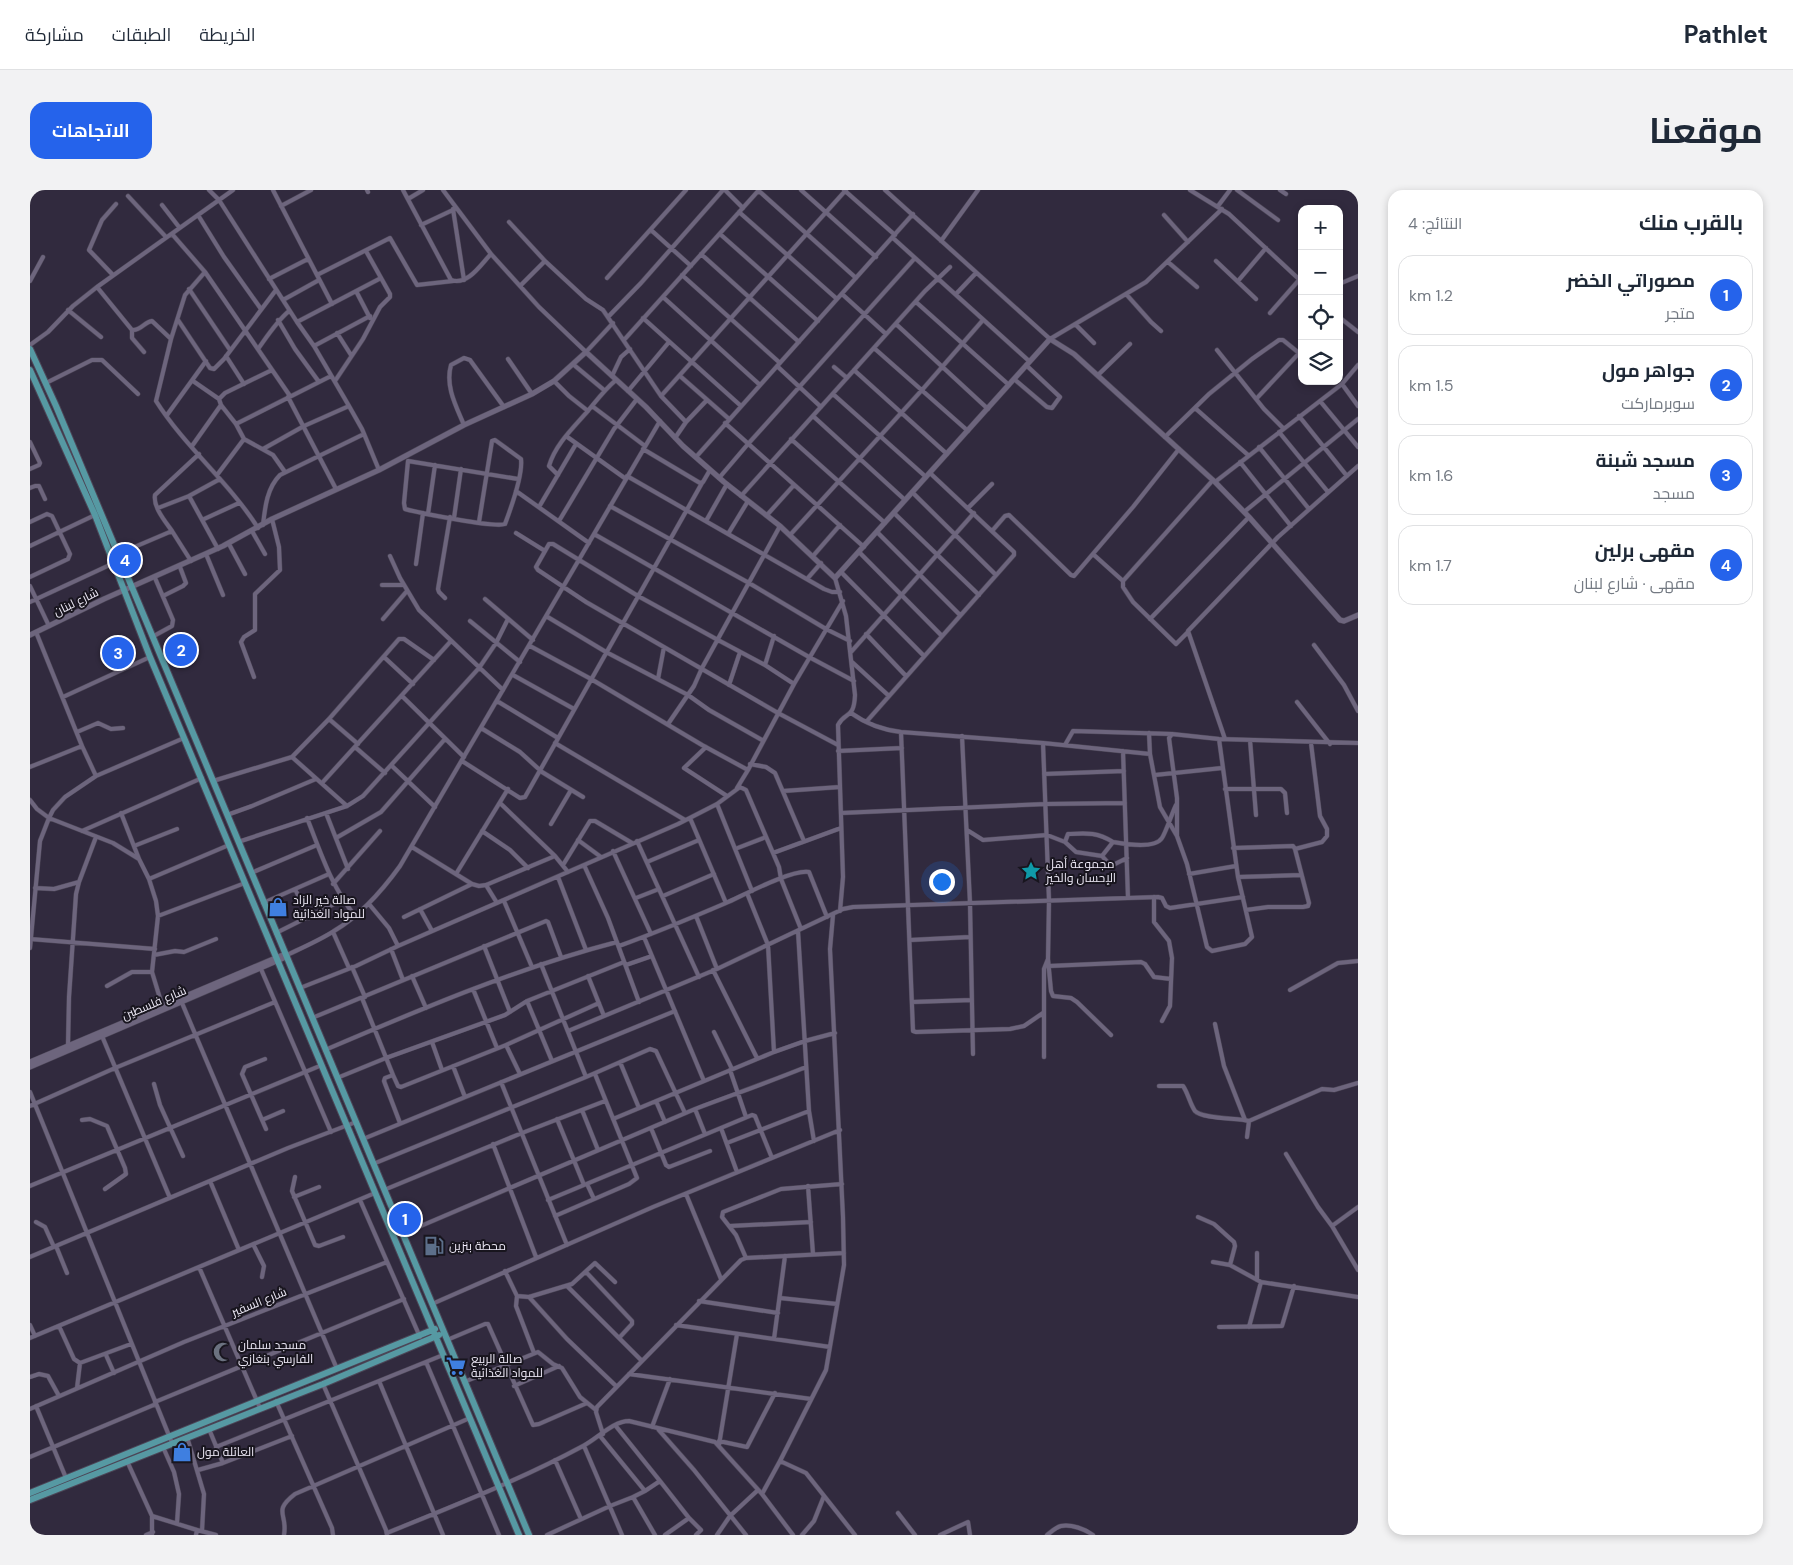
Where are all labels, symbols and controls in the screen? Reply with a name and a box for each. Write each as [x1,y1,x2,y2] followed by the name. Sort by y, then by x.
[1684,19,1768,50] text: Pathlet
[25,23,84,47] text: مشاركة
[112,23,171,47] text: الطبقات
[199,23,256,47] text: الخريطة
[30,102,152,159] button: الاتجاهات
[1649,108,1763,154] text: موقعنا
[1298,205,1343,385] map controls
[1298,205,1343,250] button: +
[1639,209,1743,237] text: بالقرب منك
[1408,213,1462,234] text: النتائج: 4
[1298,250,1343,295] button: −
[1566,268,1695,293] text: مصوراتي الخضر
[1409,285,1453,306] text: 1.2 km
[1723,285,1729,306] text: 1
[1298,295,1343,340] button: locate
[1666,303,1695,324] text: متجر
[1298,340,1343,385] button: layers
[1602,358,1695,383] text: جواهر مول
[1409,375,1454,396] text: 1.5 km
[1721,375,1731,396] text: 2
[1621,393,1695,414] text: سوبرماركت
[1596,448,1695,473] text: مسجد شبنة
[1409,465,1453,486] text: 1.6 km
[1721,465,1731,486] text: 3
[1653,483,1695,504] text: مسجد
[1595,538,1695,563] text: مقهى برلين
[109,541,141,579] pin: 4
[1409,555,1452,576] text: 1.7 km
[1721,555,1731,576] text: 4
[1574,573,1695,594] text: مقهى · شارع لبنان
[51,584,101,620] street label: شارع لبنان
[165,631,197,669] pin: 2
[102,634,134,672] pin: 3
[1045,856,1116,886] place label: مجموعة أهل الإحسان والخير
[1020,860,1042,882] place icon: مجموعة أهل الإحسان والخير
[929,869,955,895] your location
[293,892,365,922] place label: صالة خير الزاد للمواد الغذائية
[267,896,289,918] shop icon: صالة خير الزاد للمواد الغذائية
[119,982,189,1024] street label: شارع فلسطين
[389,1200,421,1238] pin: 1
[423,1235,445,1257] fuel station icon: محطة بنزين
[449,1238,506,1254] place label: محطة بنزين
[228,1284,289,1321] street label: شارع السفير
[238,1337,313,1369] place label: مسجد سلمان الفارسي بنغازي
[212,1341,234,1363] mosque icon: مسجد سلمان الفارسي بنغازي
[471,1351,543,1381] place label: صالة الربيع للمواد الغذائية
[445,1355,467,1377] supermarket icon: صالة الربيع للمواد الغذائية
[171,1441,193,1463] shop icon: العائلة مول
[197,1444,254,1460] place label: العائلة مول

